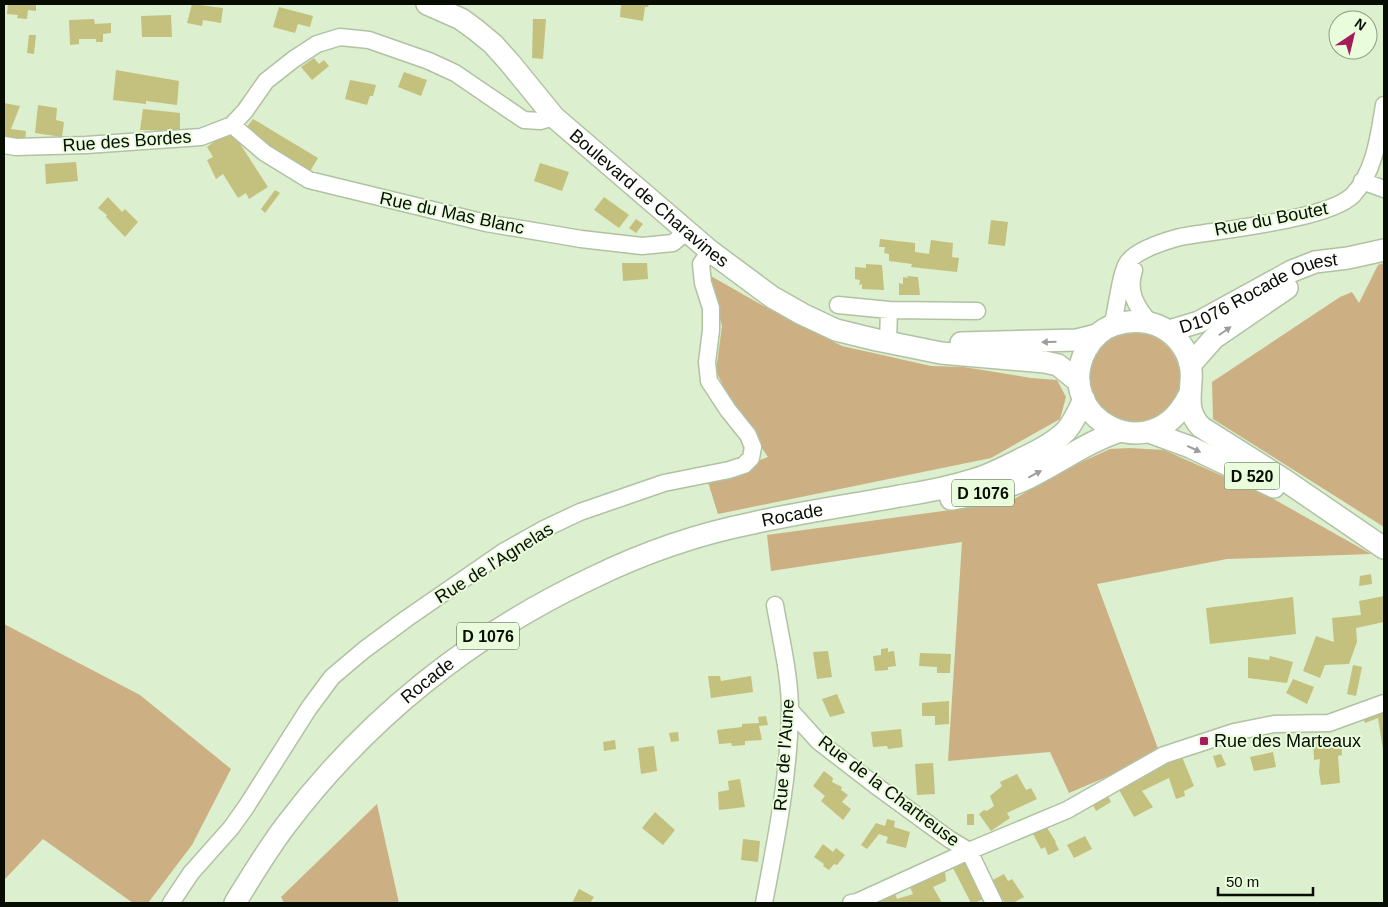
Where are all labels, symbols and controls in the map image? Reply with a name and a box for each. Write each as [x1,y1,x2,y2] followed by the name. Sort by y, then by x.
[1328,10,1378,60] north arrow
[1352,15,1369,34] text: N
[566,125,732,271] street label: Boulevard de Charavines
[62,127,192,155] street label: Rue des Bordes
[378,188,526,238] street label: Rue du Mas Blanc
[1213,198,1329,240] street label: Rue du Boutet
[1177,249,1339,337] street label: D1076 Rocade Ouest
[1218,326,1231,336] one-way arrow
[1041,338,1057,346] one-way arrow
[1187,445,1201,453] one-way arrow
[1224,462,1280,490] road number: D 520
[1028,470,1042,478] one-way arrow
[952,479,1014,506] road number: D 1076
[760,499,825,531] street label: Rocade
[431,519,557,607] street label: Rue de l'Agnelas
[457,622,519,650] road number: D 1076
[397,653,458,708] street label: Rocade
[770,698,798,812] street label: Rue de l'Aune
[1214,731,1361,751] place label: Rue des Marteaux
[815,732,963,850] street label: Rue de la Chartreuse
[1198,735,1210,747] marker: Rue des Marteaux
[1218,864,1313,896] scale bar
[1226,873,1259,890] text: 50 m

